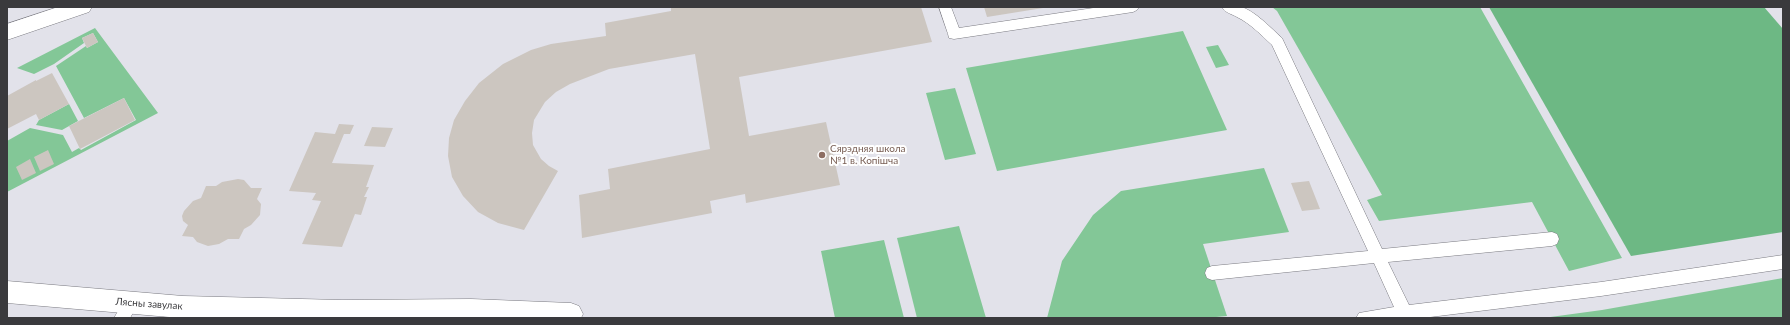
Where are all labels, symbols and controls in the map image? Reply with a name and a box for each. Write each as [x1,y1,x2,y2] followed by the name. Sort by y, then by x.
[830,143,905,166] place label: Сярэдняя школа №1 в. Копішча
[817,150,827,160] marker: Сярэдняя школа №1 в. Копішча
[115,296,183,312] street label: Лясны завулак

